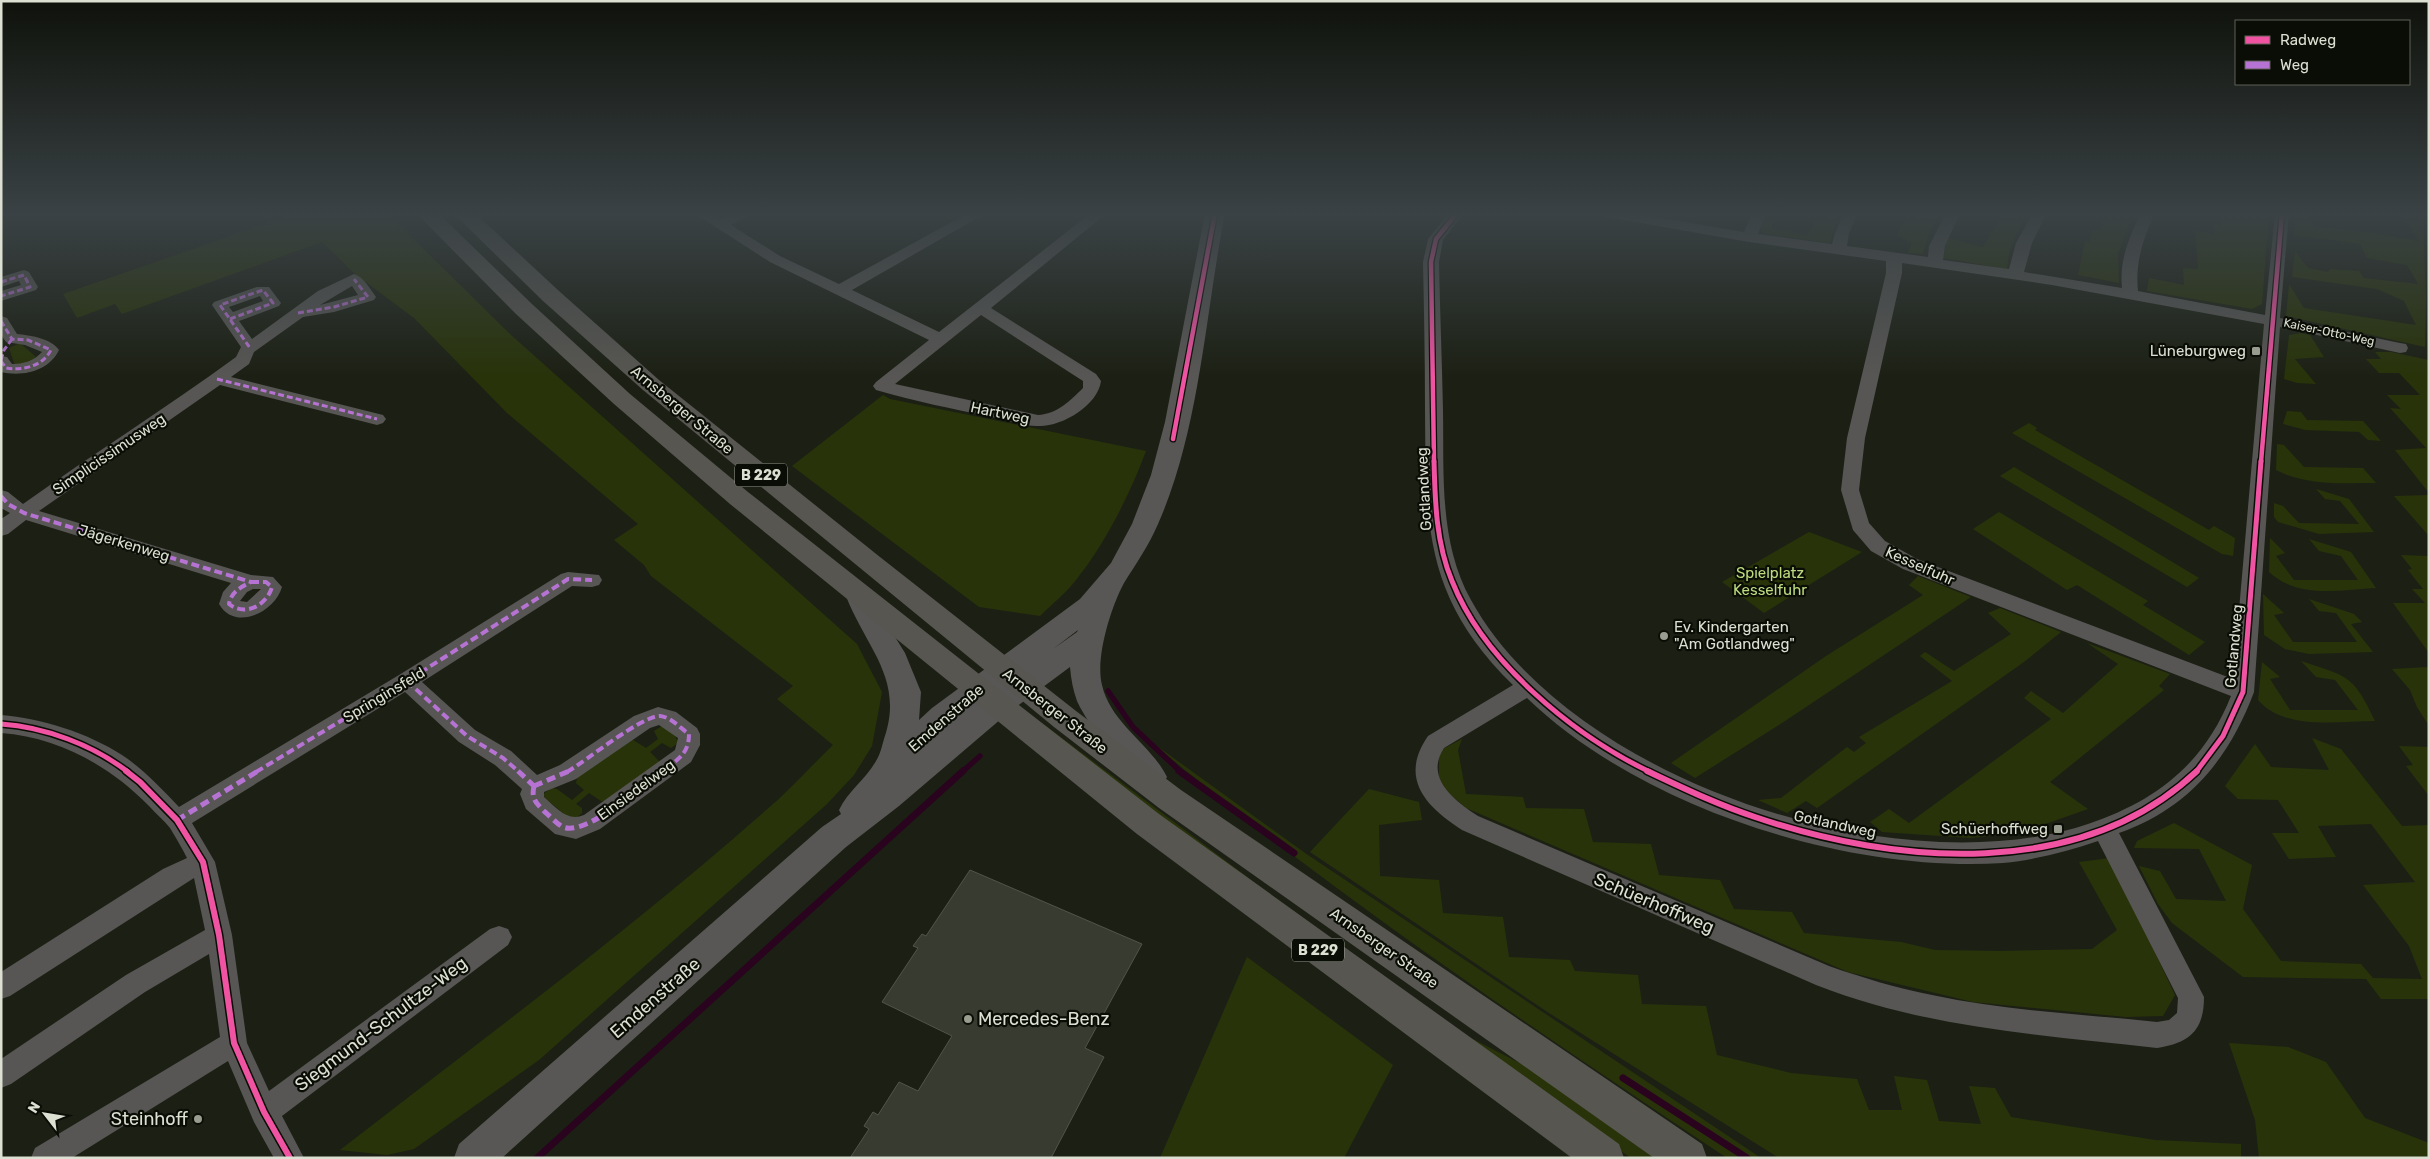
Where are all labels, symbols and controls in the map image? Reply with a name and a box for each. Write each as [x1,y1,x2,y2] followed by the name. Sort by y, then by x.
[2235,20,2410,85] legend
[2280,31,2336,49] text: Radweg
[2280,56,2309,74] text: Weg
[2282,316,2376,348] street label: Kaiser-Otto-Weg
[2150,342,2246,360] place label: Lüneburgweg
[2250,345,2262,357] marker: Lüneburgweg
[627,362,737,458] street label: Arnsberger Straße
[969,398,1031,428] street label: Hartweg
[49,410,169,498] street label: Simplicissimusweg
[1413,447,1435,531] street label: Gotlandweg
[735,464,787,486] road number: B 229
[76,521,172,565] street label: Jägerkenweg
[1883,543,1958,589] street label: Kesselfuhr
[1733,564,1807,599] park label: Spielplatz Kesselfuhr
[2221,603,2247,689] street label: Gotlandweg
[1674,618,1795,653] place label: Ev. Kindergarten "Am Gotlandweg"
[1658,630,1670,642] marker: Ev. Kindergarten "Am Gotlandweg"
[340,663,428,727] street label: Springinsfeld
[999,664,1111,758] street label: Arnsberger Straße
[905,681,987,755] street label: Emdenstraße
[594,756,678,824] street label: Einsiedelweg
[1792,806,1878,842] street label: Gotlandweg
[1941,820,2048,838] place label: Schüerhoffweg
[2052,823,2064,835] marker: Schüerhoffweg
[1591,868,1717,938] street label: Schüerhoffweg
[1326,904,1442,992] street label: Arnsberger Straße
[1292,938,1344,962] road number: B 229
[291,952,471,1096] street label: Siegmund-Schultze-Weg
[605,953,705,1043] street label: Emdenstraße
[978,1008,1110,1030] place label: Mercedes-Benz
[962,1013,974,1025] marker: Mercedes-Benz
[20,1089,70,1139] north arrow
[24,1099,44,1116] text: N
[111,1108,189,1130] place label: Steinhoff
[192,1113,204,1125] marker: Steinhoff

